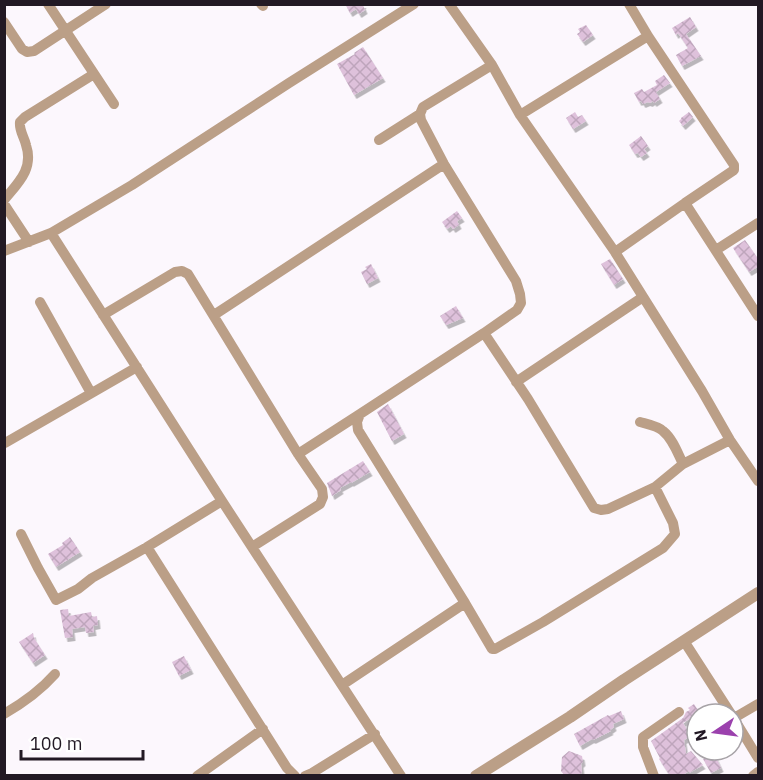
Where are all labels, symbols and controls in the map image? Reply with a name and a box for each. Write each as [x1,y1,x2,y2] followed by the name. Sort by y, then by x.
[685,702,745,762] north arrow
[21,723,142,761] scale bar
[689,727,711,743] text: N
[30,732,82,755] text: 100 m

